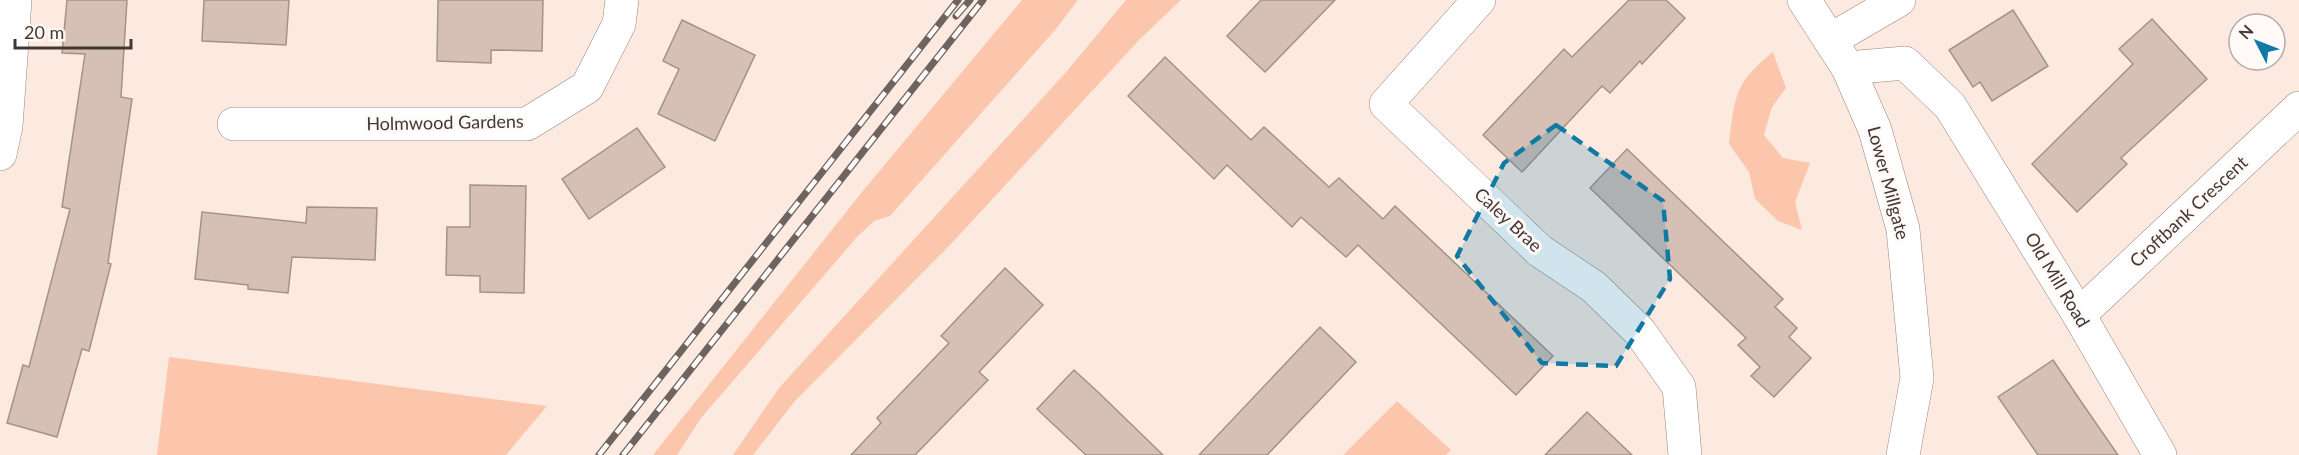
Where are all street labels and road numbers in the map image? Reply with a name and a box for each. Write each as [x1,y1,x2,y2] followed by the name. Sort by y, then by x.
[366,110,524,134] street label: Holmwood Gardens
[1863,124,1915,242] street label: Lower Millgate
[2125,151,2252,272] street label: Croftbank Crescent
[1470,182,1547,256] street label: Caley Brae
[2021,228,2095,331] street label: Old Mill Road

